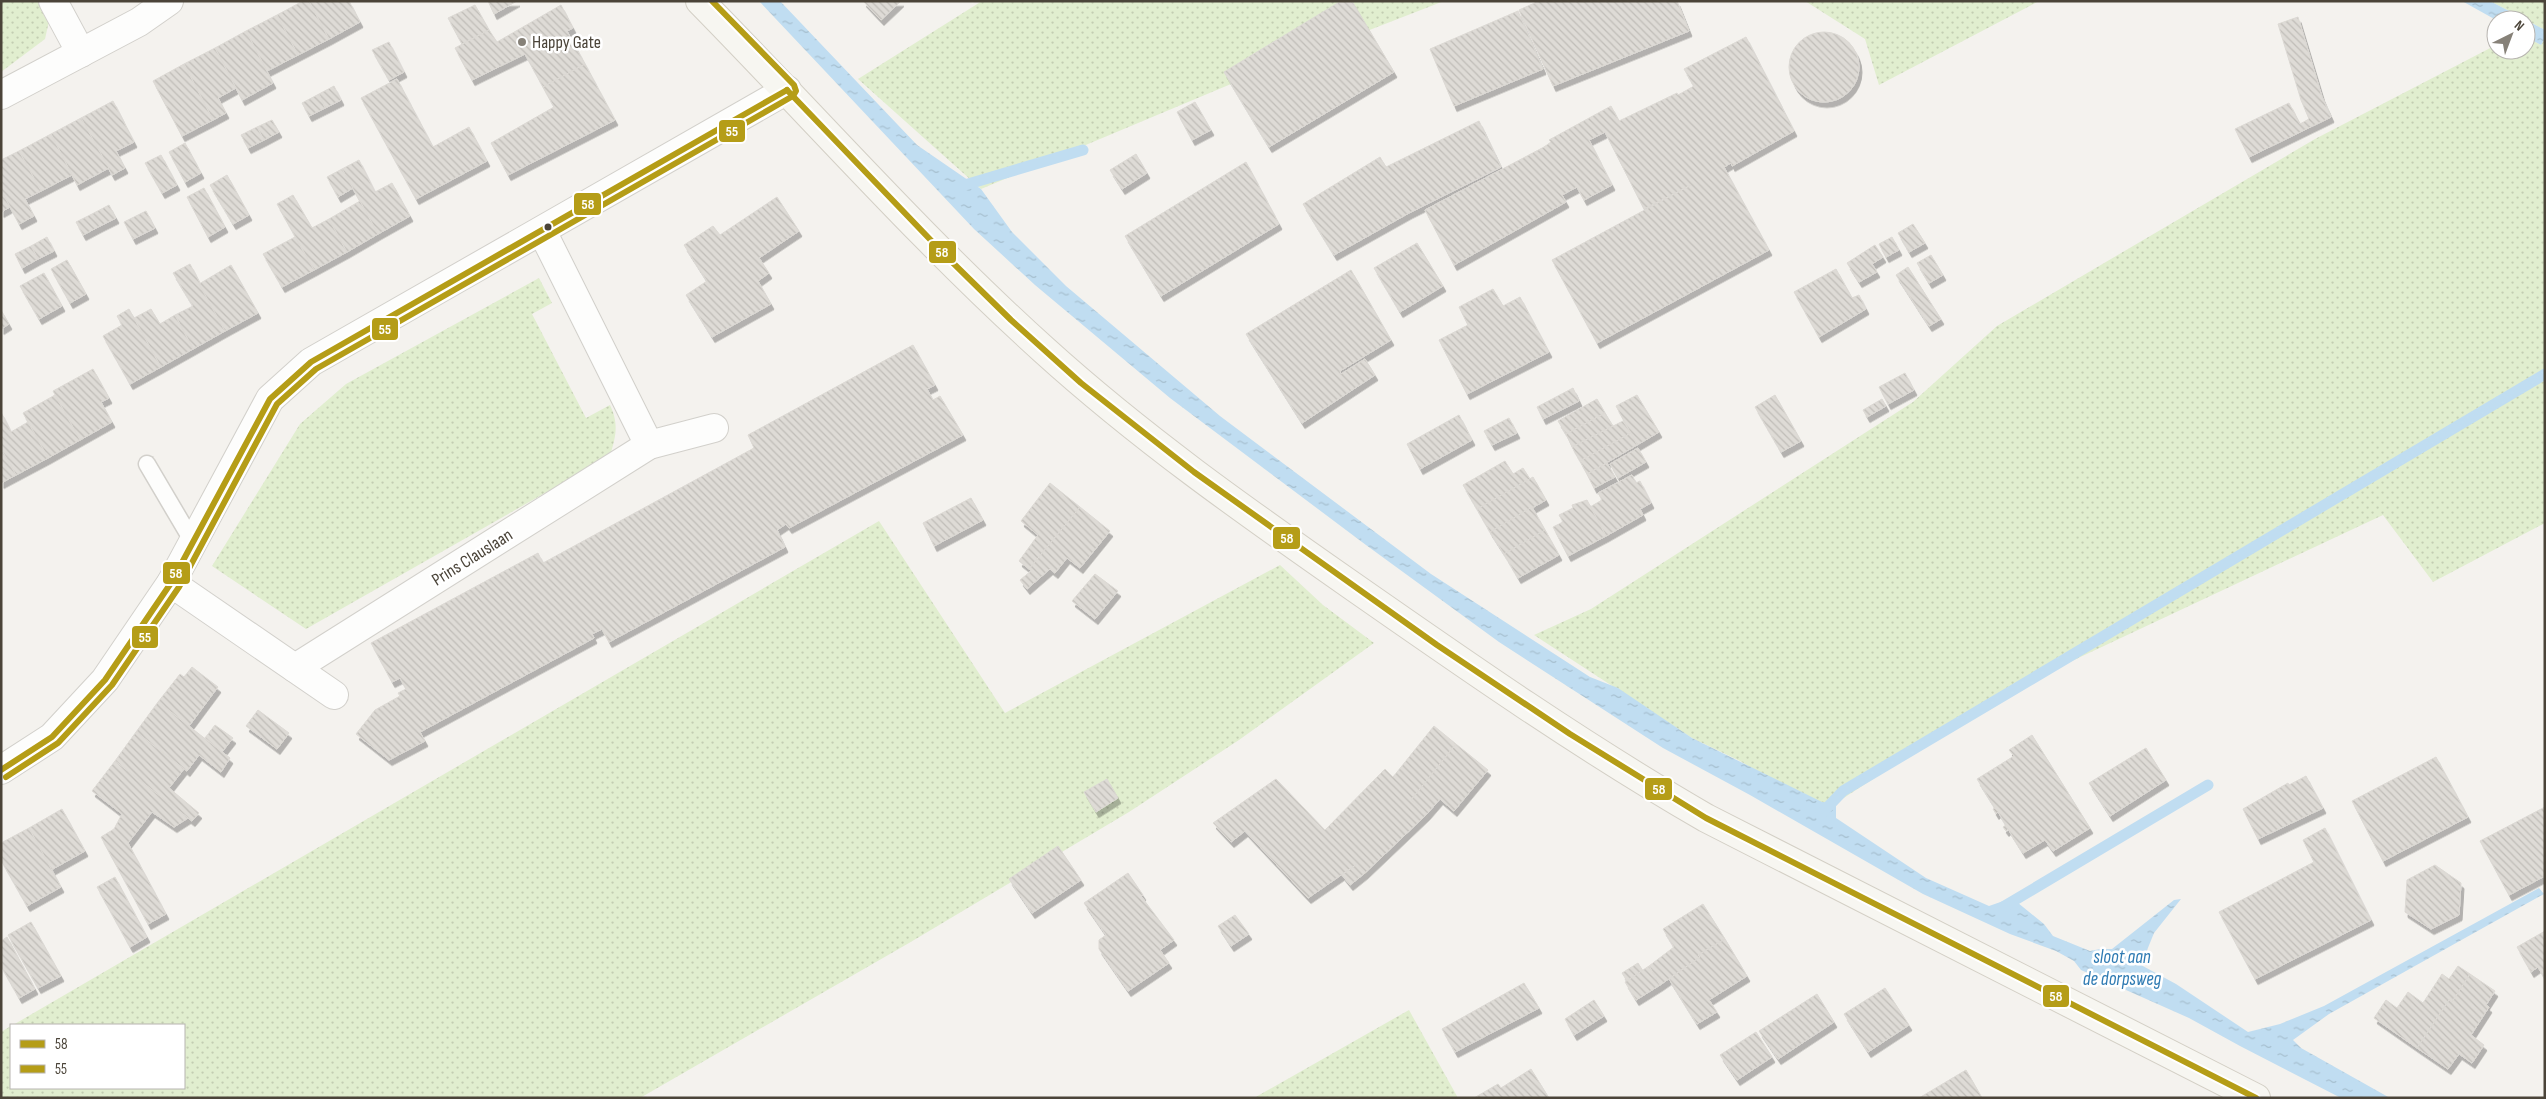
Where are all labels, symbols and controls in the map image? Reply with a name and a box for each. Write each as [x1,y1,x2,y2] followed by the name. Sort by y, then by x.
[2486,10,2536,60] north arrow
[2511,17,2528,35] text: N
[532,32,601,53] place label: Happy Gate
[516,36,528,48] marker: Happy Gate
[718,119,746,143] line badge: 55
[726,123,738,140] text: 55
[573,192,602,216] line badge: 58
[582,196,595,213] text: 58
[543,222,553,232] unlabelled marker
[928,240,957,264] line badge: 58
[936,244,949,261] text: 58
[371,317,399,341] line badge: 55
[379,321,391,338] text: 55
[428,524,516,590] street label: Prins Clauslaan
[1272,526,1301,550] line badge: 58
[1281,530,1294,547] text: 58
[162,561,191,585] line badge: 58
[170,565,183,582] text: 58
[131,625,159,649] line badge: 55
[139,629,151,646] text: 55
[1644,777,1673,801] line badge: 58
[1653,781,1666,798] text: 58
[2083,946,2162,991] water label: sloot aan de dorpsweg
[2042,984,2070,1008] line badge: 58
[2050,988,2063,1005] text: 58
[10,1024,185,1089] legend
[55,1035,68,1054] text: 58
[55,1060,67,1079] text: 55

